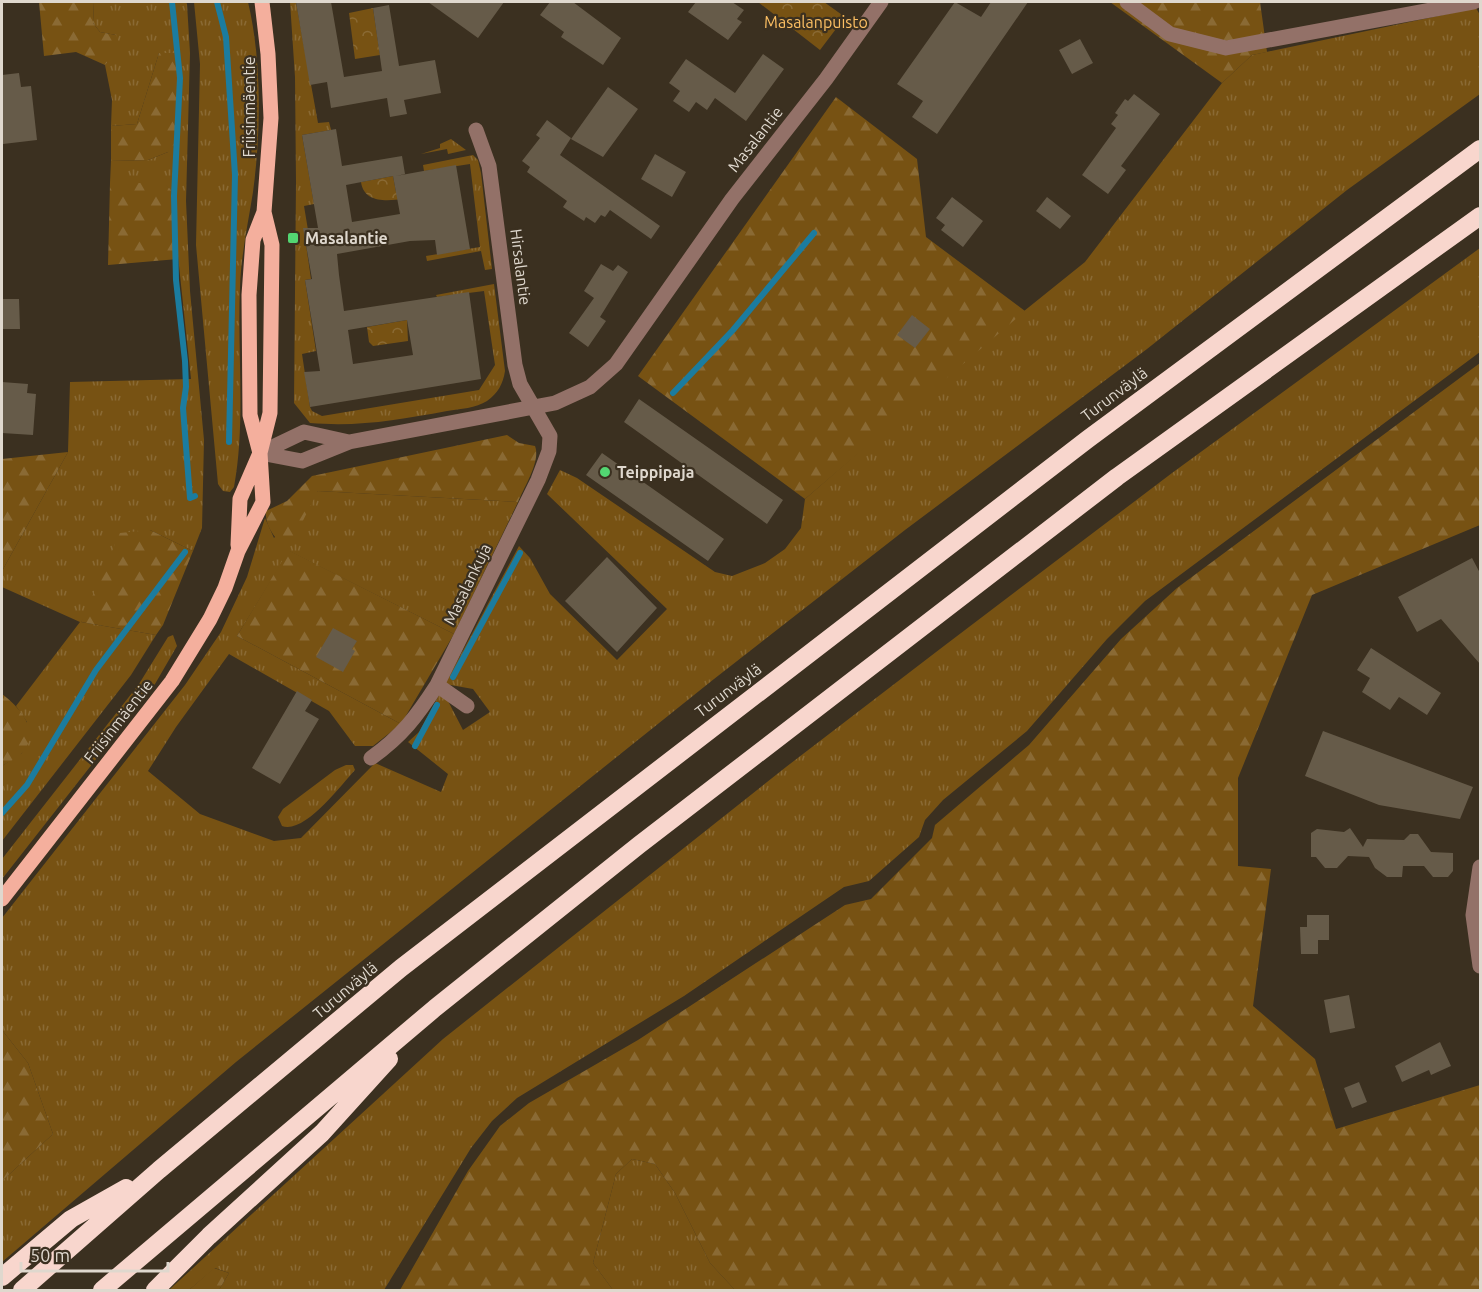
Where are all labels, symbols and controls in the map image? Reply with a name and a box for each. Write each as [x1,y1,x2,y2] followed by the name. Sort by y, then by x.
[764,13,868,31] park label: Masalanpuisto
[240,57,258,157] street label: Friisinmäentie
[724,103,786,175] street label: Masalantie
[507,228,535,306] street label: Hirsalantie
[305,229,388,247] place label: Masalantie
[286,231,300,245] marker: Masalantie
[1077,363,1151,425] street label: Turunväylä
[617,463,694,481] place label: Teippipaja
[598,465,612,479] marker: Teippipaja
[440,540,494,628] street label: Masalankuja
[691,659,765,721] street label: Turunväylä
[80,676,156,766] street label: Friisinmäentie
[309,958,381,1022] street label: Turunväylä
[21,1235,168,1273] scale bar
[30,1245,70,1265] text: 50 m

